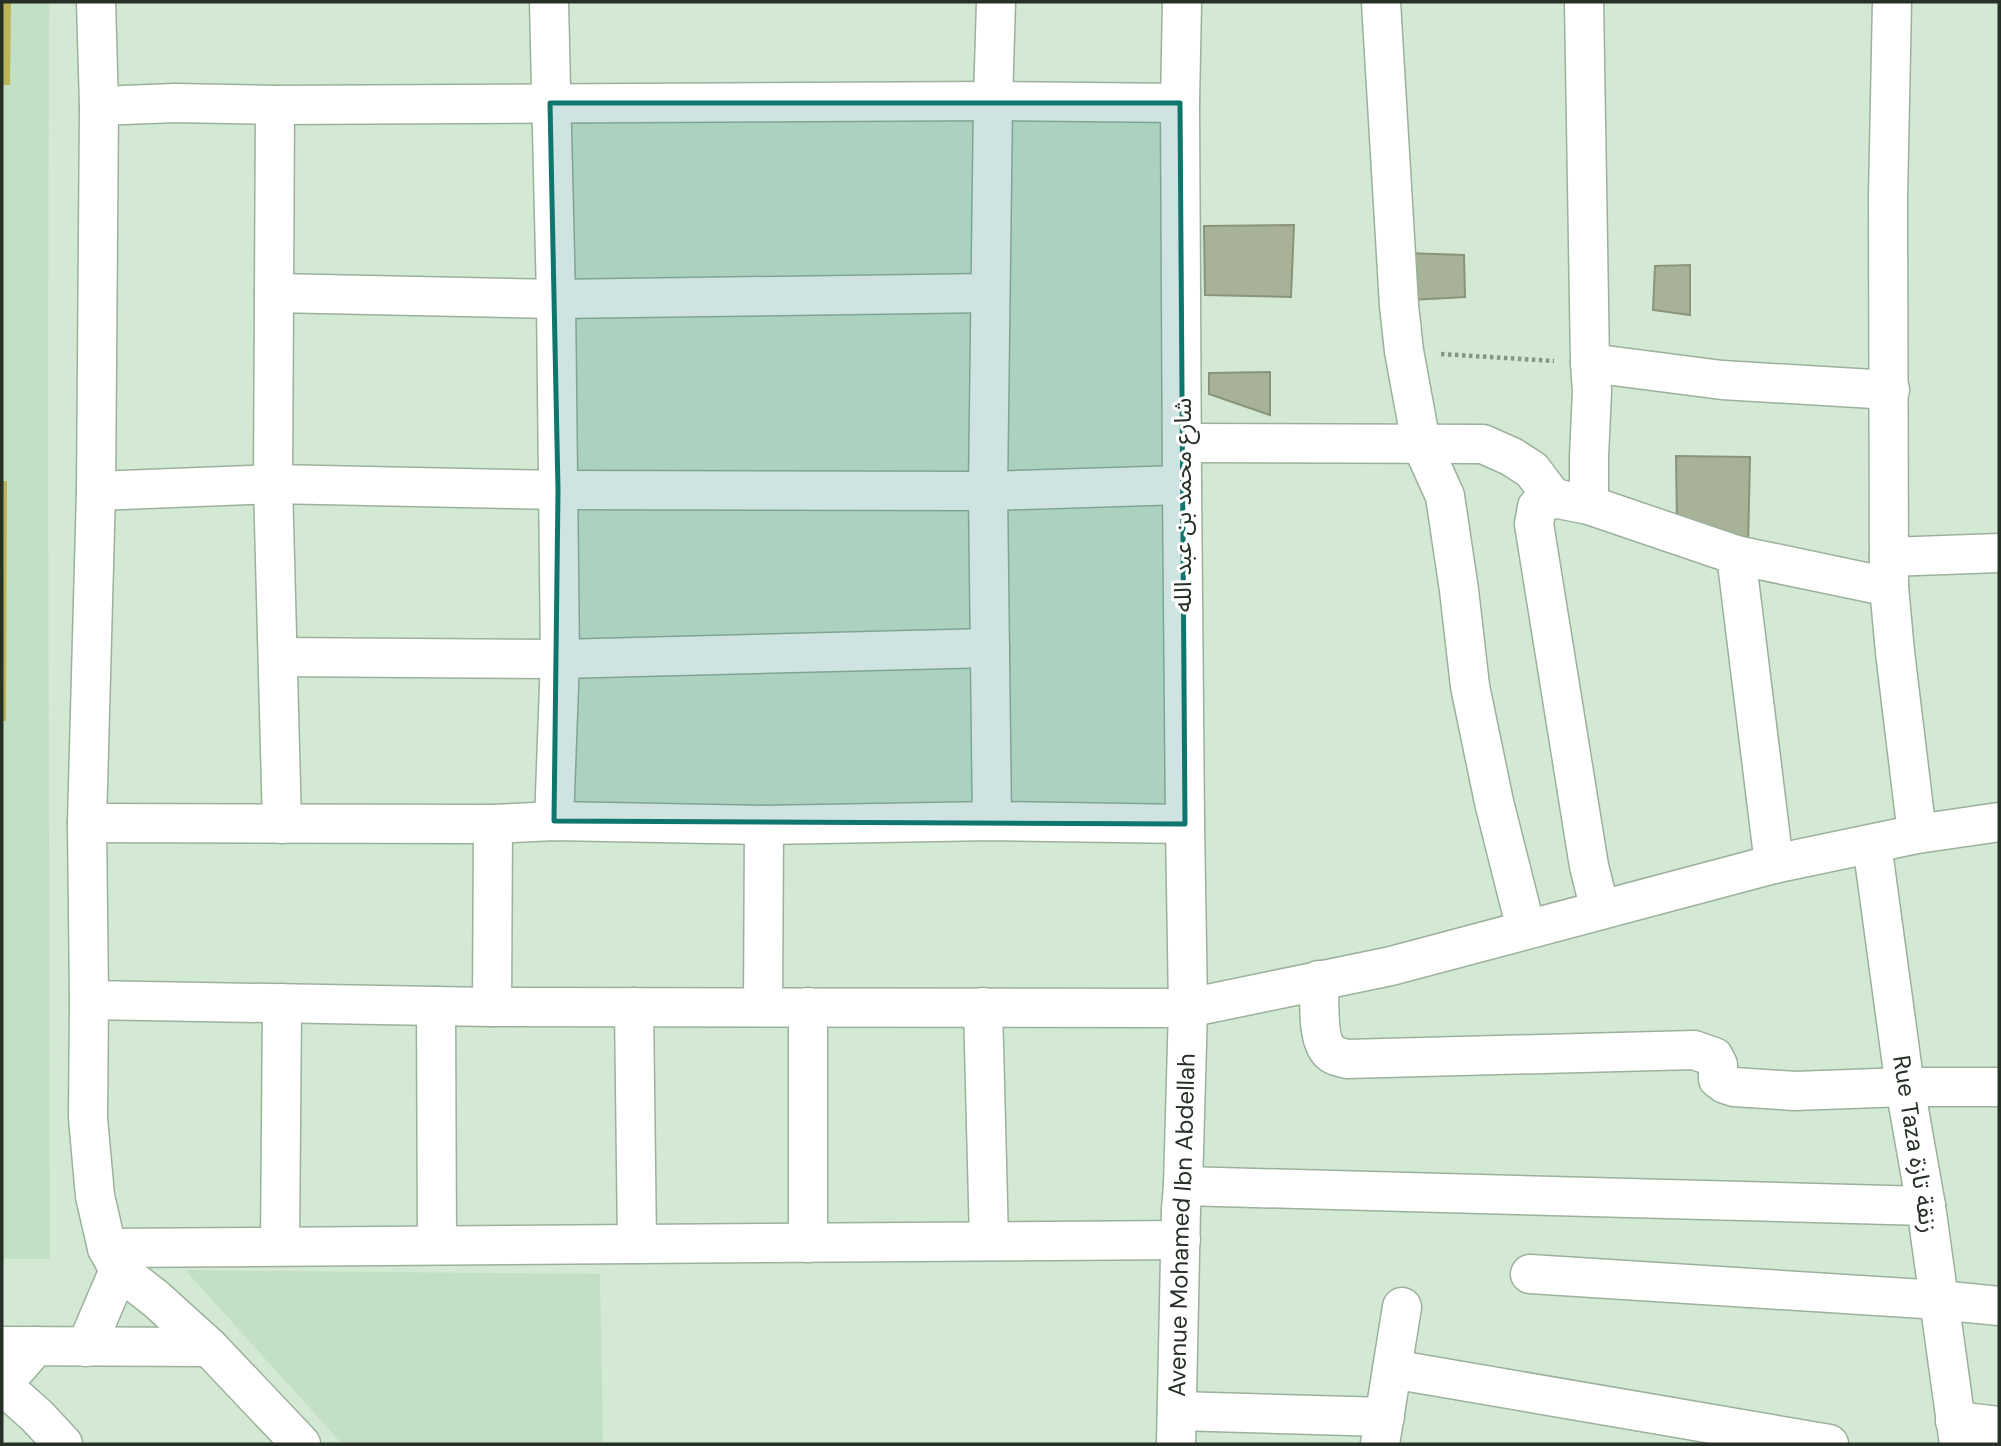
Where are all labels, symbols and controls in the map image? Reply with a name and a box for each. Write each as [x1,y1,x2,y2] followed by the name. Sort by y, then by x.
[1167,398,1200,612] street label: شارع محمد بن عبد الله
[1161,1053,1202,1397] street label: Avenue Mohamed Ibn Abdellah
[1886,1053,1945,1235] street label: Rue Taza زنقة تازة

